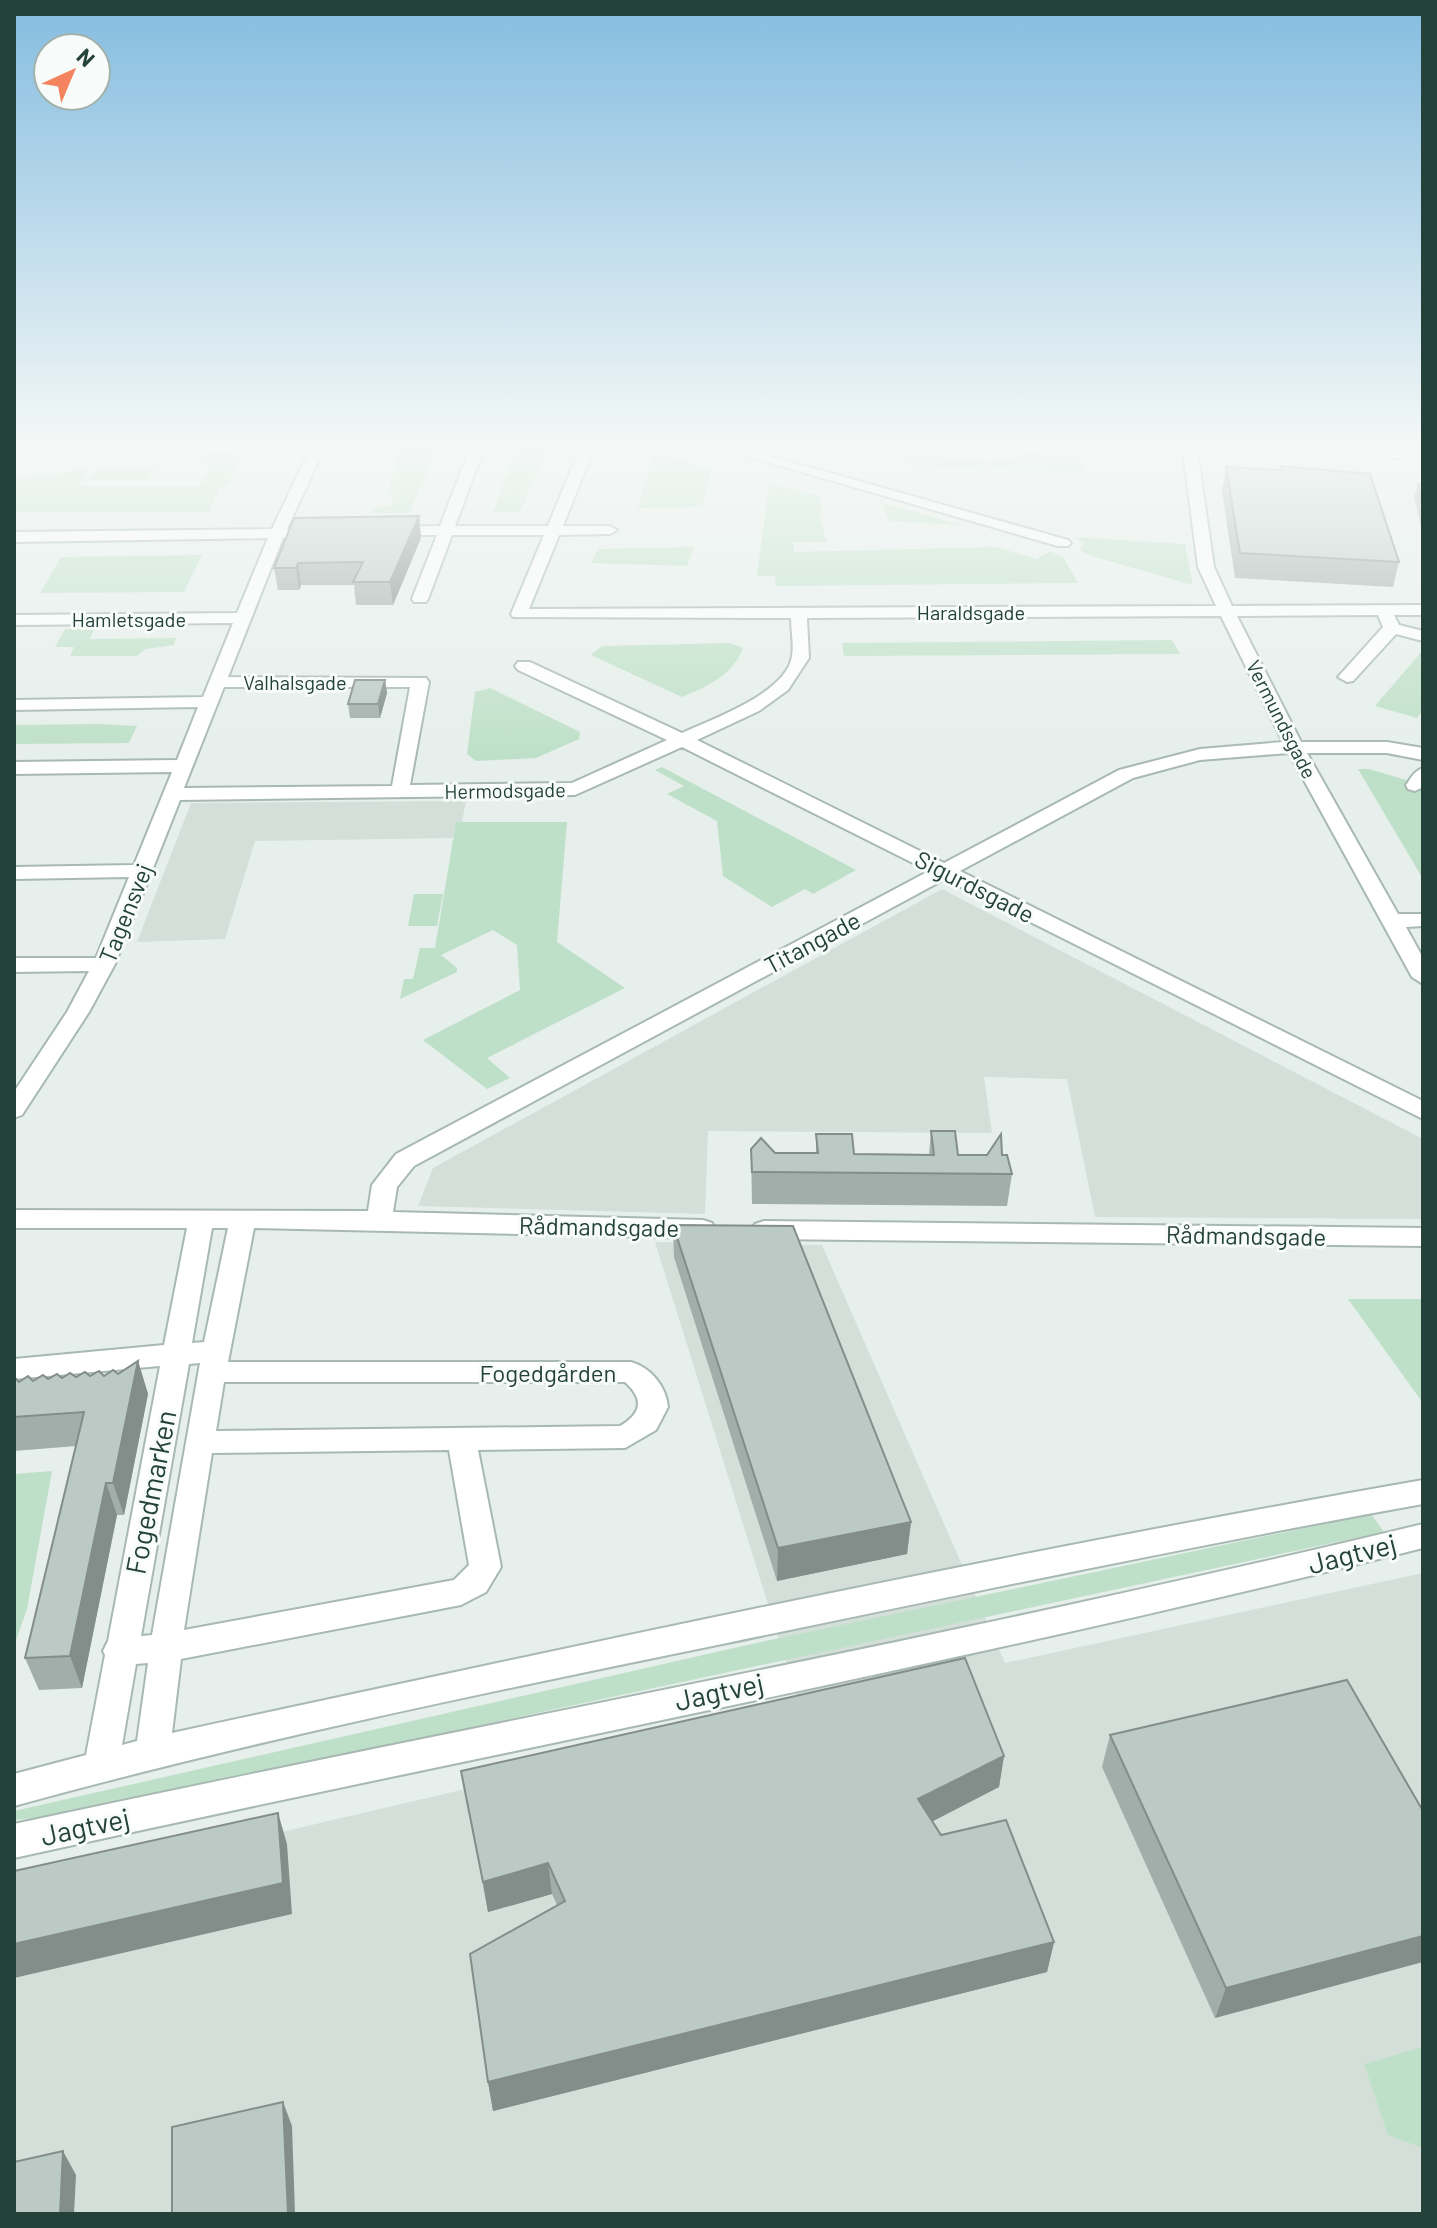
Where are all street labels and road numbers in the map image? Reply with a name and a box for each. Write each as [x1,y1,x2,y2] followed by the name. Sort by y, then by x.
[917,600,1025,624] street label: Haraldsgade
[72,607,186,631] street label: Hamletsgade
[1242,656,1322,782] street label: Vermundsgade
[243,670,347,694] street label: Valhalsgade
[444,777,566,803] street label: Hermodsgade
[910,844,1040,928] street label: Sigurdsgade
[92,859,158,967] street label: Tagensvej
[759,905,865,979] street label: Titangade
[519,1210,679,1242] street label: Rådmandsgade
[1166,1219,1326,1251] street label: Rådmandsgade
[479,1358,617,1387] street label: Fogedgården
[117,1407,183,1577] street label: Fogedmarken
[1304,1526,1400,1580] street label: Jagtvej
[671,1665,767,1717] street label: Jagtvej
[37,1800,133,1852] street label: Jagtvej

